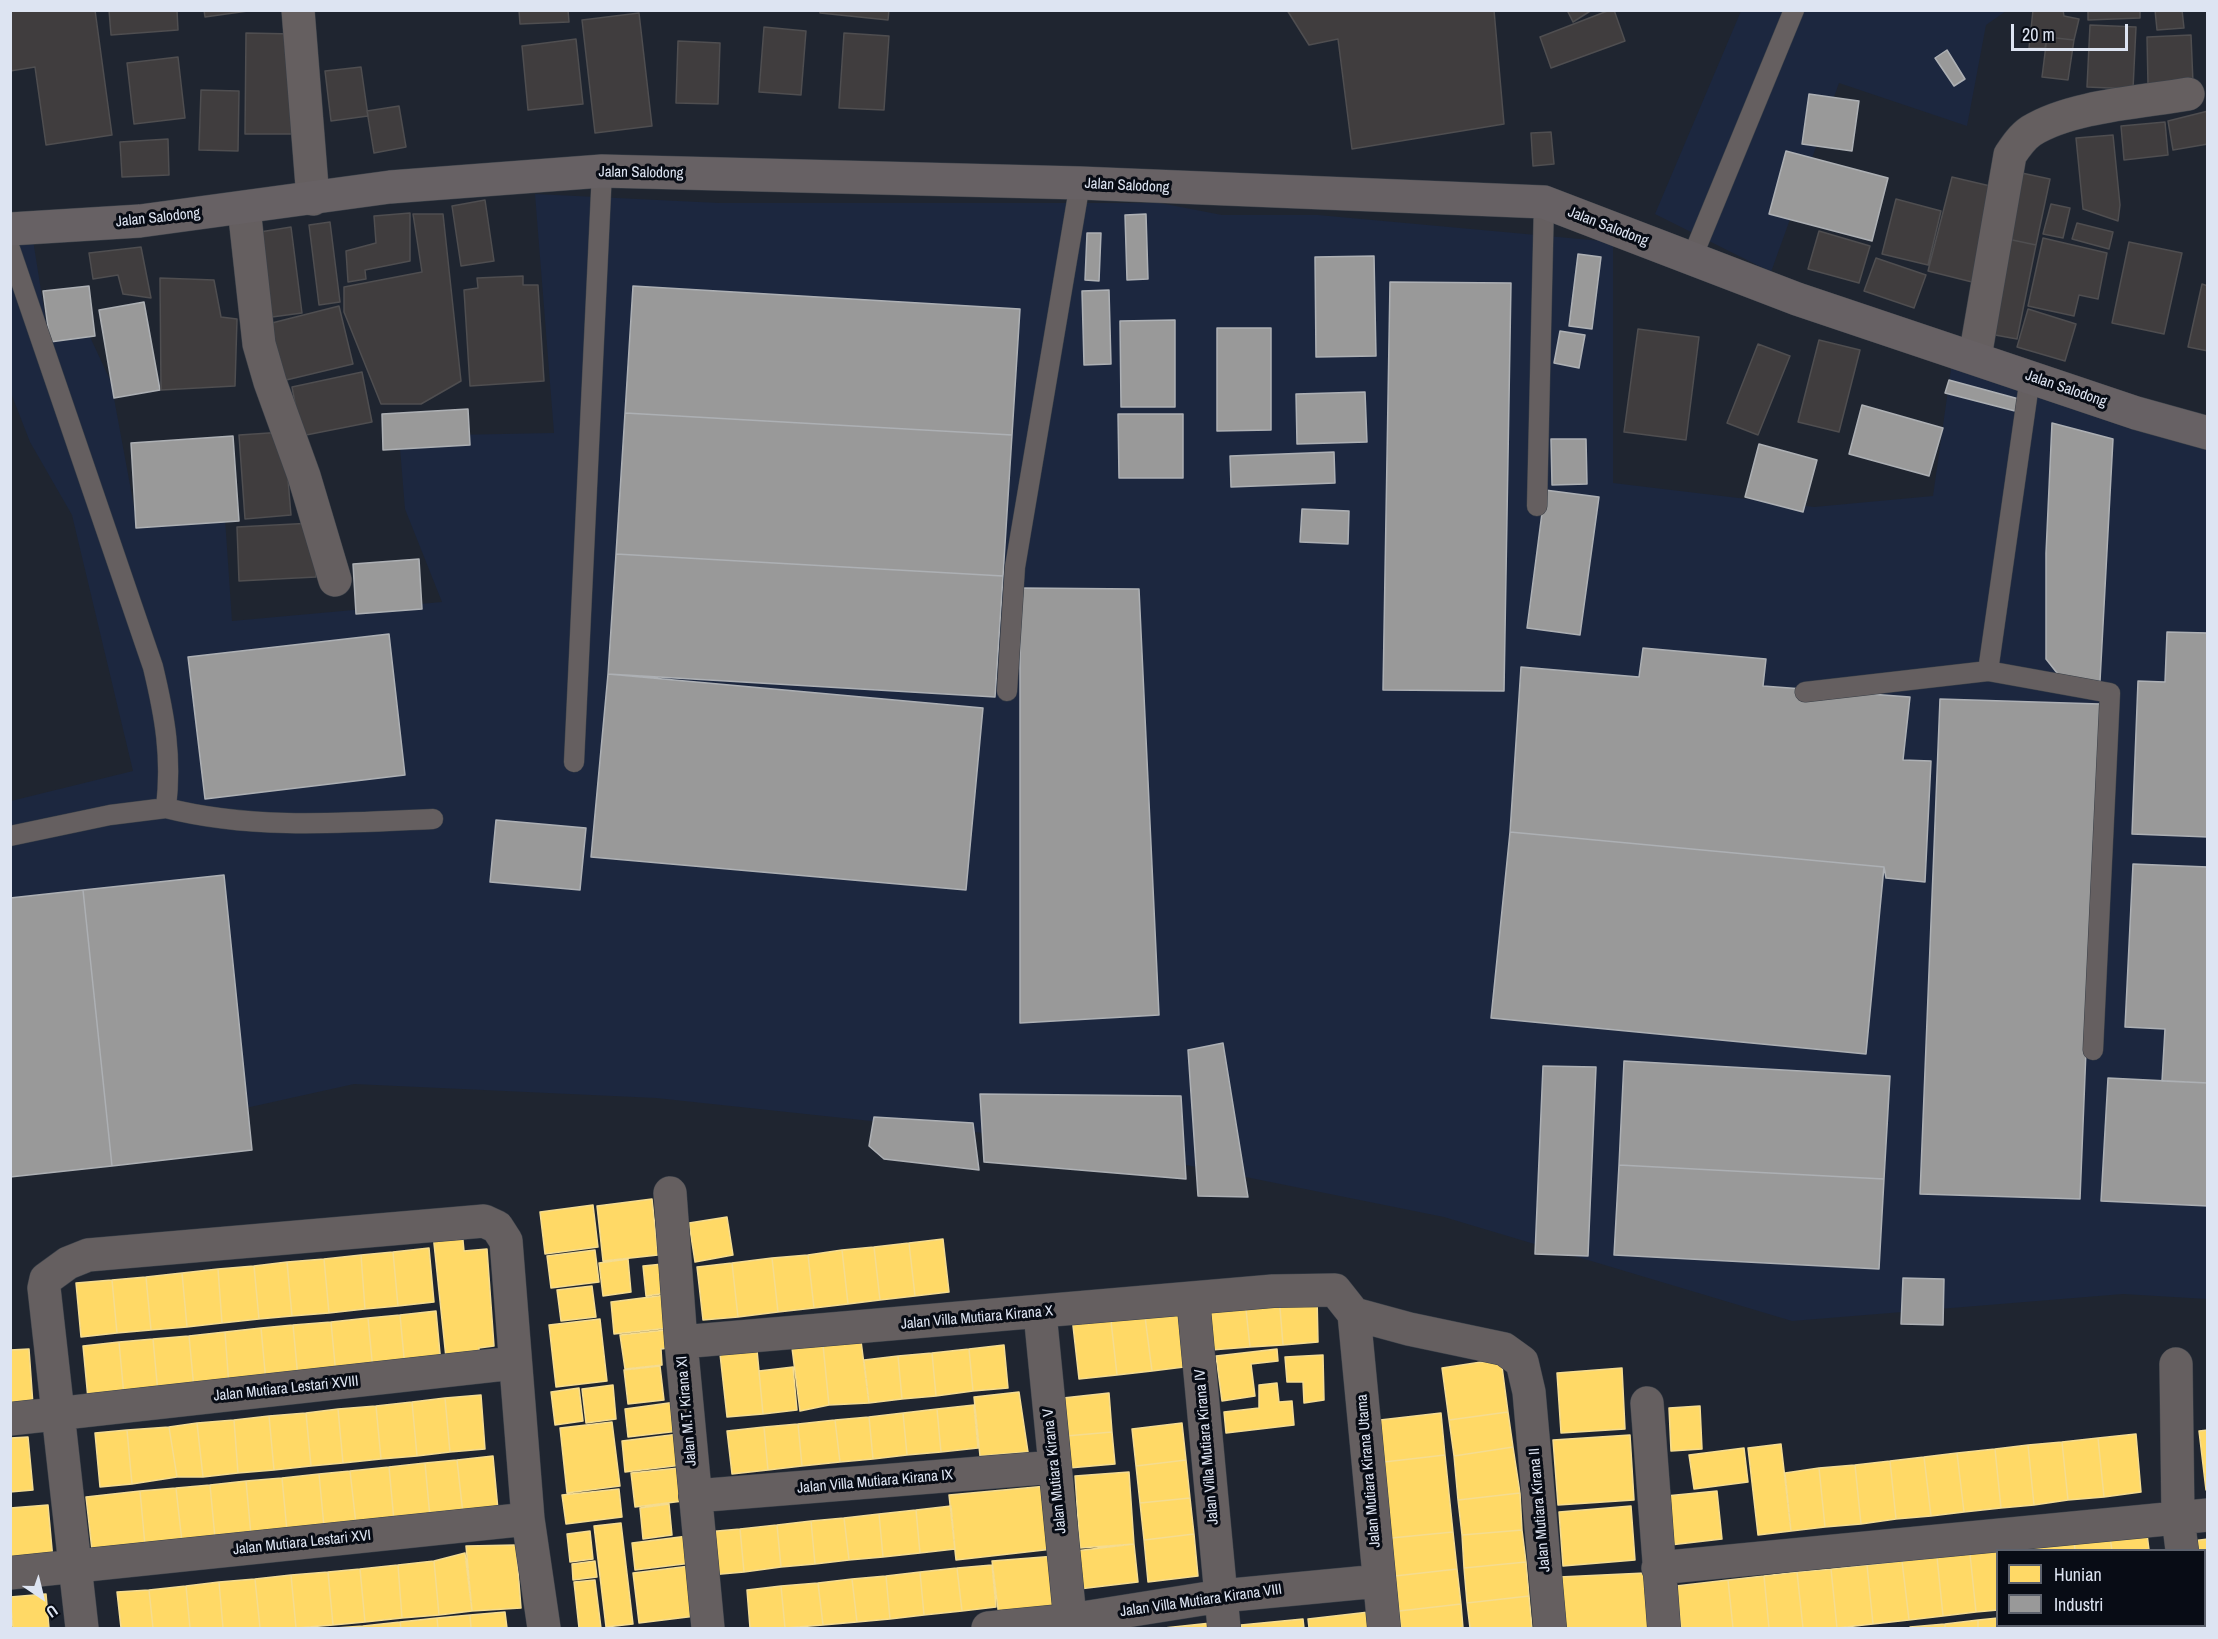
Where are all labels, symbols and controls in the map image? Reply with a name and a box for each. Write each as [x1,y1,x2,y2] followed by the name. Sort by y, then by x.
[2014,12,2131,50] scale bar
[2022,22,2055,47] text: 20 m
[598,163,684,183] street label: Jalan Salodong
[1084,175,1170,197] street label: Jalan Salodong
[1565,203,1651,251] street label: Jalan Salodong
[115,205,201,231] street label: Jalan Salodong
[2023,367,2109,411] street label: Jalan Salodong
[900,1302,1054,1334] street label: Jalan Villa Mutiara Kirana X
[673,1355,701,1467] street label: Jalan M.T. Kirana XI
[1191,1368,1223,1526] street label: Jalan Villa Mutiara Kirana IV
[213,1372,359,1406] street label: Jalan Mutiara Lestari XVIII
[1353,1394,1385,1548] street label: Jalan Mutiara Kirana Utama
[1039,1408,1071,1534] street label: Jalan Mutiara Kirana V
[1526,1447,1554,1573] street label: Jalan Mutiara Kirana II
[796,1466,954,1498] street label: Jalan Villa Mutiara Kirana IX
[232,1527,372,1559] street label: Jalan Mutiara Lestari XVI
[1996,1549,2206,1627] legend
[2054,1562,2102,1587] text: Hunian
[12,1567,72,1627] north arrow
[1119,1581,1283,1621] street label: Jalan Villa Mutiara Kirana VIII
[2054,1592,2103,1617] text: Industri
[42,1600,63,1623] text: U

